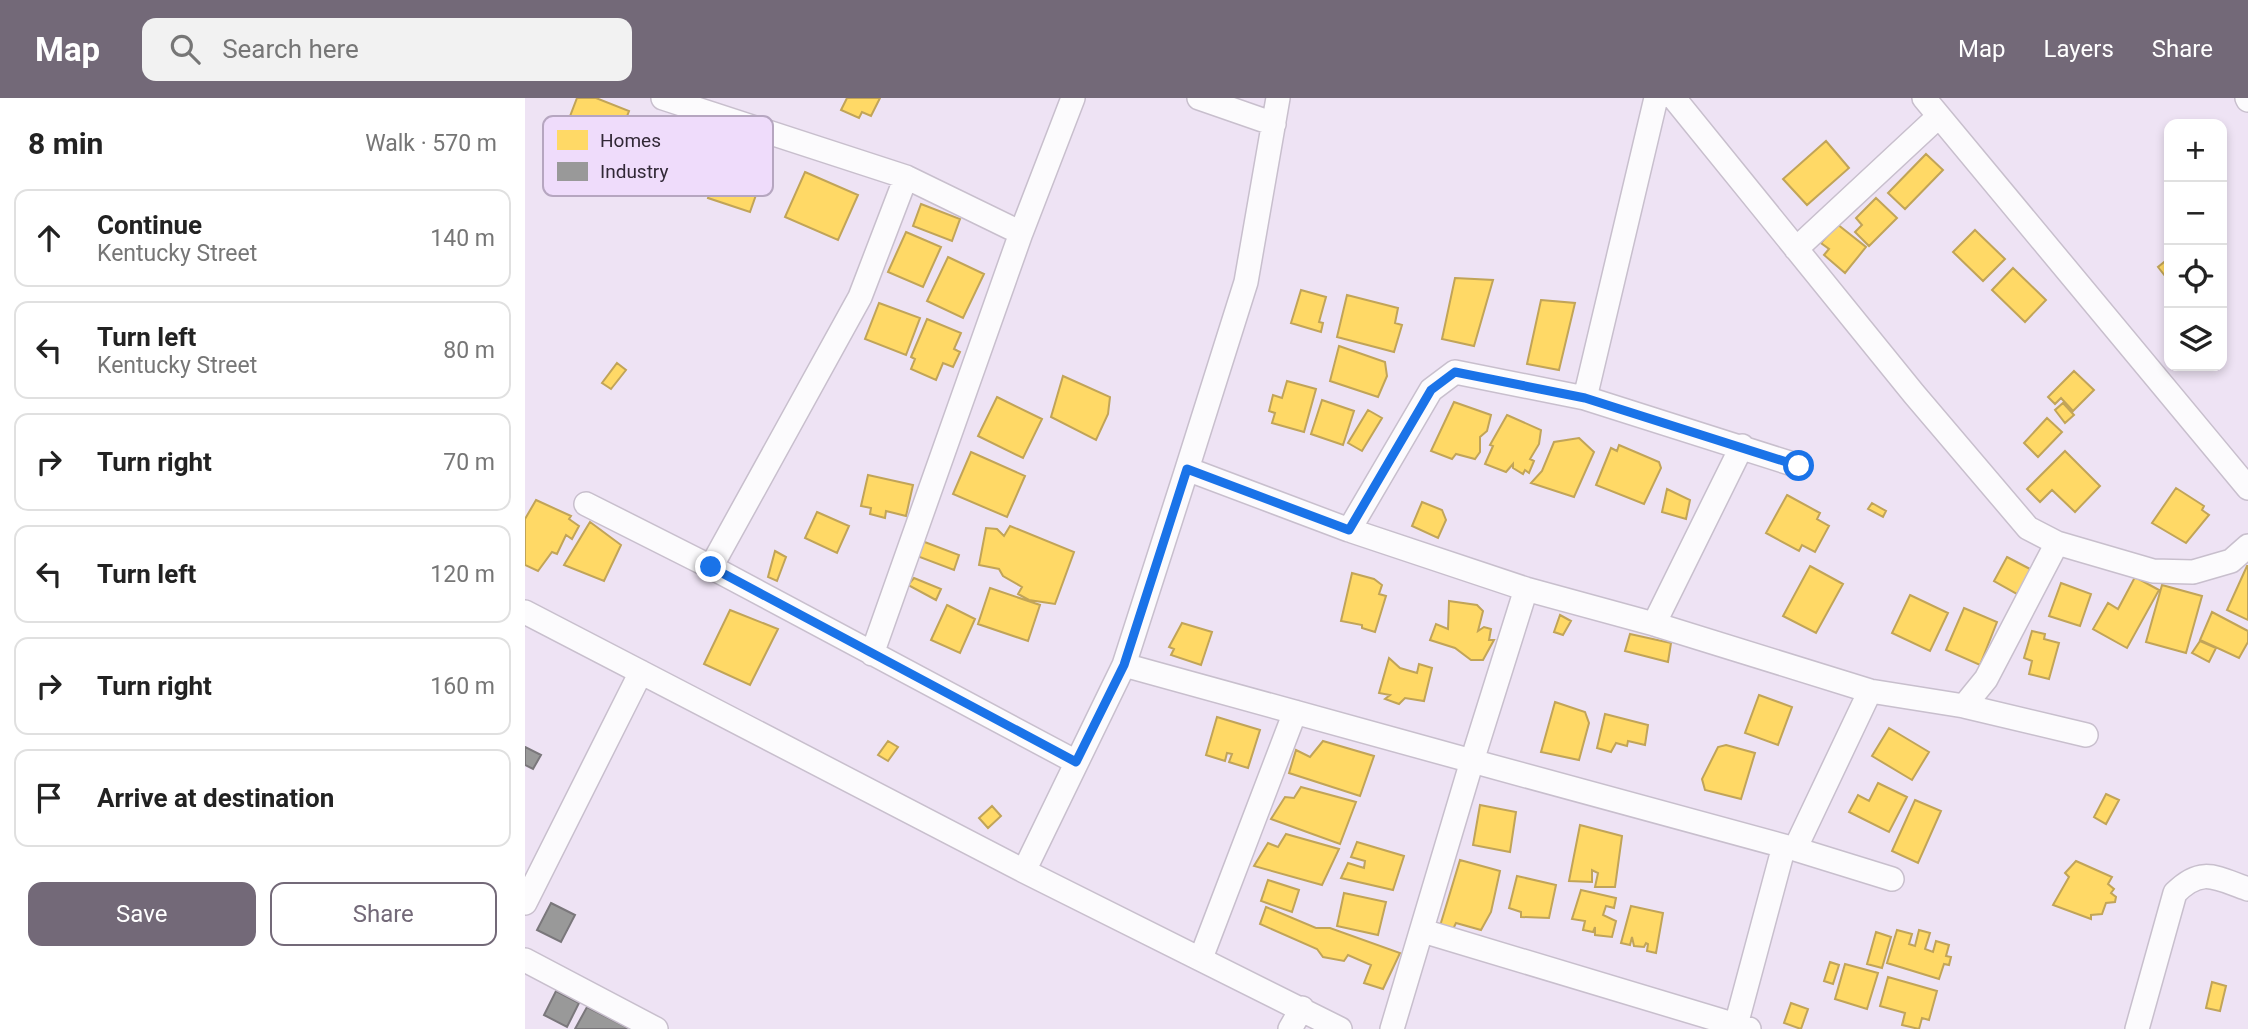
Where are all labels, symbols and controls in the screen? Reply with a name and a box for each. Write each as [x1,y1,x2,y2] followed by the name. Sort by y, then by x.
[142,18,632,81] search box
[35,30,100,69] text: Map
[166,30,204,68] icon: search
[222,34,359,64] text: Search here
[1958,35,2006,63] text: Map
[2044,35,2114,63] text: Layers
[2152,35,2213,63] text: Share
[543,116,773,196] legend
[2164,119,2227,371] map controls
[2164,119,2227,182] button: +
[28,126,103,161] text: 8 min
[600,129,661,152] text: Homes
[365,130,497,157] text: Walk · 570 m
[600,160,668,183] text: Industry
[2164,182,2227,245] button: −
[97,210,202,240] text: Continue
[30,219,68,257] icon: ahead
[430,225,495,252] text: 140 m
[97,240,257,267] text: Kentucky Street
[2164,245,2227,308] button: locate
[2164,308,2227,371] button: layers
[97,322,196,352] text: Turn left
[30,331,68,369] icon: left
[443,337,495,364] text: 80 m
[97,352,257,379] text: Kentucky Street
[30,443,68,481] icon: right
[97,447,212,477] text: Turn right
[443,449,495,476] text: 70 m
[1783,450,1814,481] route start
[695,551,726,582] route end
[30,555,68,593] icon: left
[97,559,196,589] text: Turn left
[430,561,495,588] text: 120 m
[30,667,68,705] icon: right
[97,671,212,701] text: Turn right
[430,673,495,700] text: 160 m
[30,779,68,817] icon: arrive
[97,783,334,813] text: Arrive at destination
[28,882,256,946] button: Save
[270,882,497,946] button: Share

